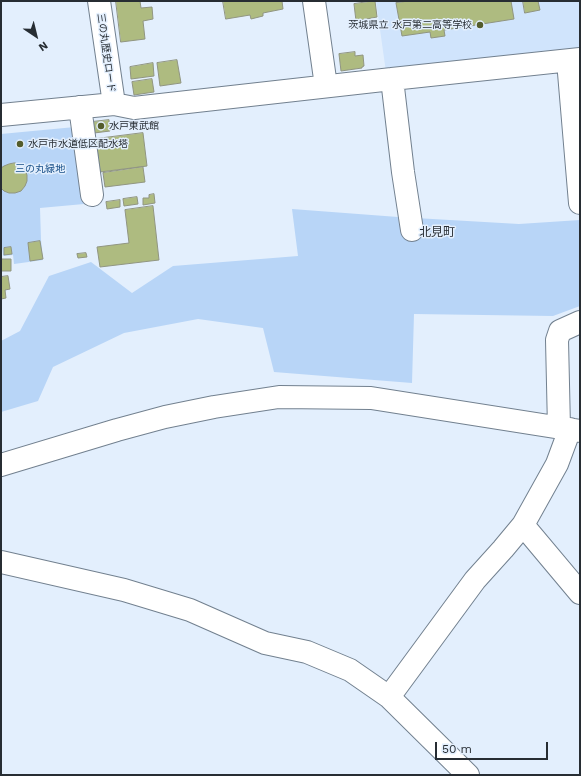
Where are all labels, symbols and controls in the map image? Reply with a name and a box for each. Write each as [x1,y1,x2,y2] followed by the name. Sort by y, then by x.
[94,13,118,93] street label: 三の丸歴史ロード
[16,16,56,56] north arrow
[349,19,472,31] place label: 茨城県立 水戸第二高等学校
[475,20,485,30] marker: 茨城県立 水戸第二高等学校
[36,39,50,54] text: N
[109,120,159,132] place label: 水戸東武館
[96,121,106,131] marker: 水戸東武館
[28,138,128,150] place label: 水戸市水道低区配水塔
[15,139,25,149] marker: 水戸市水道低区配水塔
[15,163,65,175] park label: 三の丸緑地
[419,225,455,239] district label: 北見町
[437,734,550,760] scale bar
[442,742,472,756] text: 50 m

